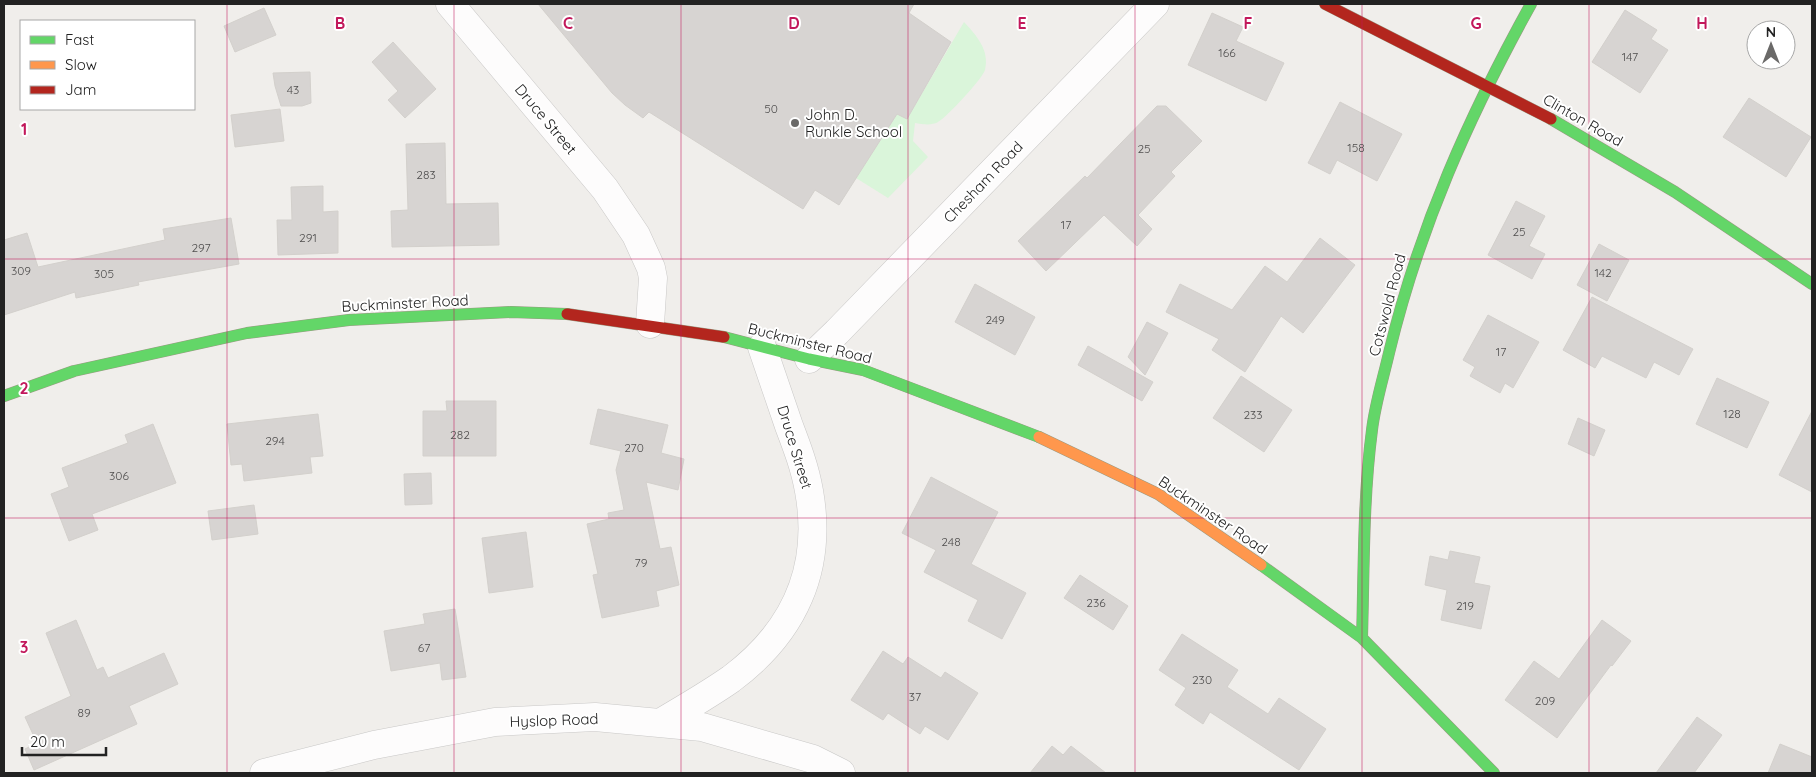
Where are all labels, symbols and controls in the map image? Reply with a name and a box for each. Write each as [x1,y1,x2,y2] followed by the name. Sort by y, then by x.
[335,13,345,33] text: B
[563,13,573,33] text: C
[788,13,800,33] text: D
[1017,13,1027,33] text: E
[1244,13,1253,33] text: F
[1470,13,1482,33] text: G
[1696,13,1708,33] text: H
[20,20,195,110] legend
[1746,20,1796,70] north arrow
[1766,23,1776,41] text: N
[65,30,94,49] text: Fast
[1218,45,1236,60] house number: 166
[1622,49,1638,64] house number: 147
[65,55,97,74] text: Slow
[65,80,96,99] text: Jam
[511,80,581,158] street label: Druce Street
[287,82,299,97] house number: 43
[1540,89,1626,151] street label: Clinton Road
[764,101,778,116] house number: 50
[805,105,902,141] place label: John D. Runkle School
[789,117,801,129] marker: John D. Runkle School
[21,119,27,139] text: 1
[939,137,1027,227] street label: Chesham Road
[1347,140,1365,155] house number: 158
[1137,141,1151,156] house number: 25
[416,167,436,182] house number: 283
[1061,217,1071,232] house number: 17
[1512,224,1526,239] house number: 25
[299,230,317,245] house number: 291
[191,240,211,255] house number: 297
[1364,252,1410,358] street label: Cotswold Road
[11,263,31,278] house number: 309
[1594,265,1612,280] house number: 142
[94,266,114,281] house number: 305
[341,290,469,316] street label: Buckminster Road
[985,312,1005,327] house number: 249
[746,318,874,368] street label: Buckminster Road
[1496,344,1506,359] house number: 17
[19,378,29,398] text: 2
[773,403,817,491] street label: Druce Street
[1723,406,1741,421] house number: 128
[1243,407,1263,422] house number: 233
[450,427,470,442] house number: 282
[265,433,285,448] house number: 294
[624,440,644,455] house number: 270
[109,468,129,483] house number: 306
[1155,472,1271,558] street label: Buckminster Road
[941,534,961,549] house number: 248
[635,555,648,570] house number: 79
[1086,595,1106,610] house number: 236
[1456,598,1474,613] house number: 219
[20,637,28,657] text: 3
[418,640,430,655] house number: 67
[1192,672,1212,687] house number: 230
[909,689,921,704] house number: 37
[1535,693,1556,708] house number: 209
[77,705,91,720] house number: 89
[509,709,599,731] street label: Hyslop Road
[22,724,106,756] scale bar
[30,732,65,751] text: 20 m

